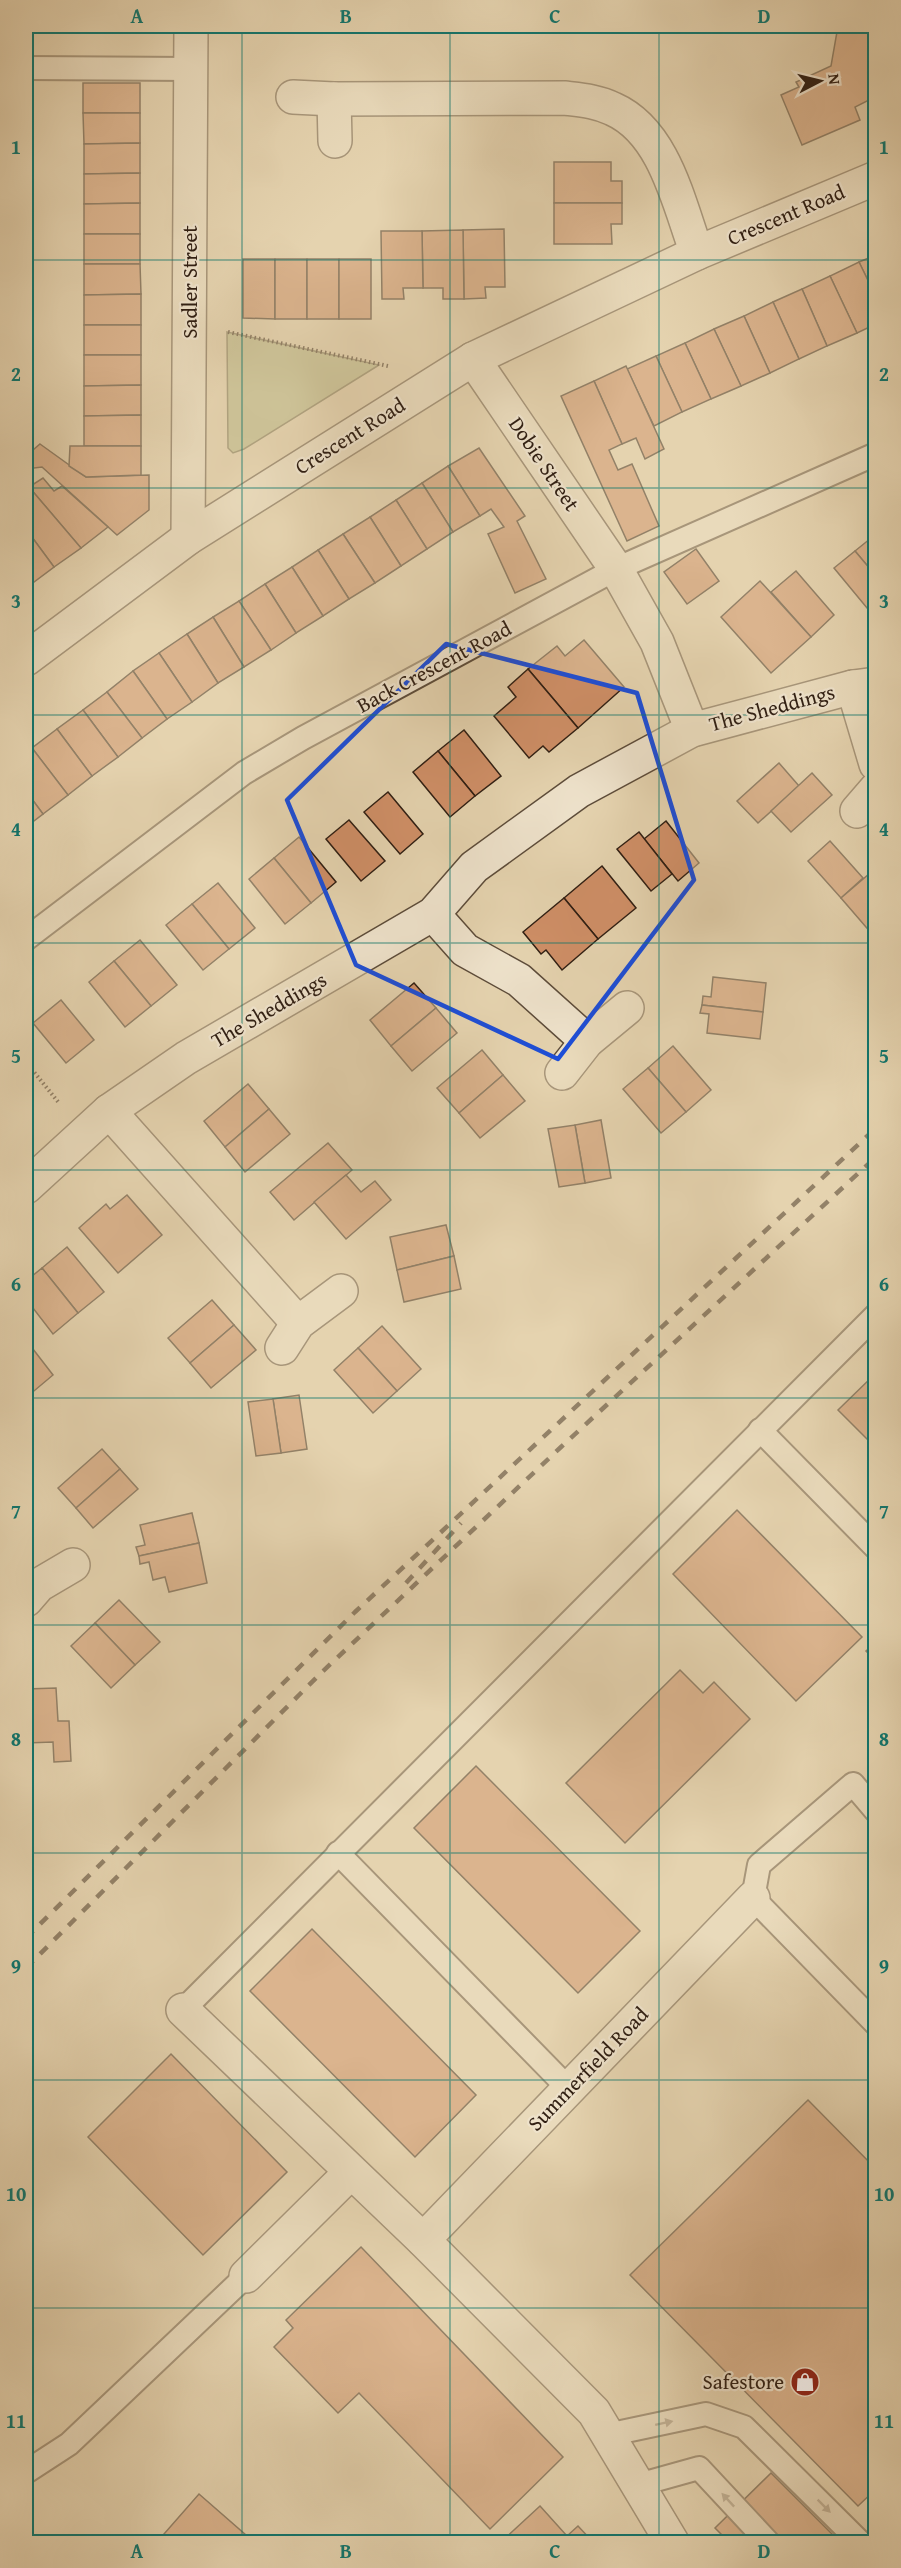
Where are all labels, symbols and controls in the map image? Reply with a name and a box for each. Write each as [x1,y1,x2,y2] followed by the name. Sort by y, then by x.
[131,1,144,30] text: A
[340,1,352,30] text: B
[549,1,561,30] text: C
[757,1,771,30] text: D
[790,51,850,111] north arrow
[822,72,847,86] text: N
[11,132,21,161] text: 1
[879,132,889,161] text: 1
[722,176,850,253] street label: Crescent Road
[174,225,205,339] street label: Sadler Street
[11,359,21,388] text: 2
[879,359,889,388] text: 2
[289,389,412,482] street label: Crescent Road
[501,410,588,518] street label: Dobie Street
[11,586,21,615] text: 3
[879,586,889,615] text: 3
[351,612,517,720] street label: Back Crescent Road
[706,676,838,739] street label: The Sheddings
[11,814,21,843] text: 4
[879,814,889,843] text: 4
[205,964,332,1055] street label: The Sheddings
[11,1041,21,1070] text: 5
[879,1041,889,1070] text: 5
[11,1269,21,1298] text: 6
[879,1269,889,1298] text: 6
[11,1496,21,1525] text: 7
[879,1496,889,1525] text: 7
[11,1724,21,1753] text: 8
[879,1724,889,1753] text: 8
[11,1951,21,1980] text: 9
[879,1951,889,1980] text: 9
[520,1999,656,2138] street label: Summerfield Road
[6,2179,26,2208] text: 10
[874,2179,894,2208] text: 10
[703,2366,784,2397] place label: Safestore
[789,2366,821,2398] shop icon: Safestore
[6,2406,26,2435] text: 11
[874,2406,894,2435] text: 11
[655,2418,674,2427] one-way arrow
[722,2493,736,2507] one-way arrow
[816,2499,830,2513] one-way arrow
[131,2536,144,2565] text: A
[340,2536,352,2565] text: B
[549,2536,561,2565] text: C
[757,2536,771,2565] text: D

